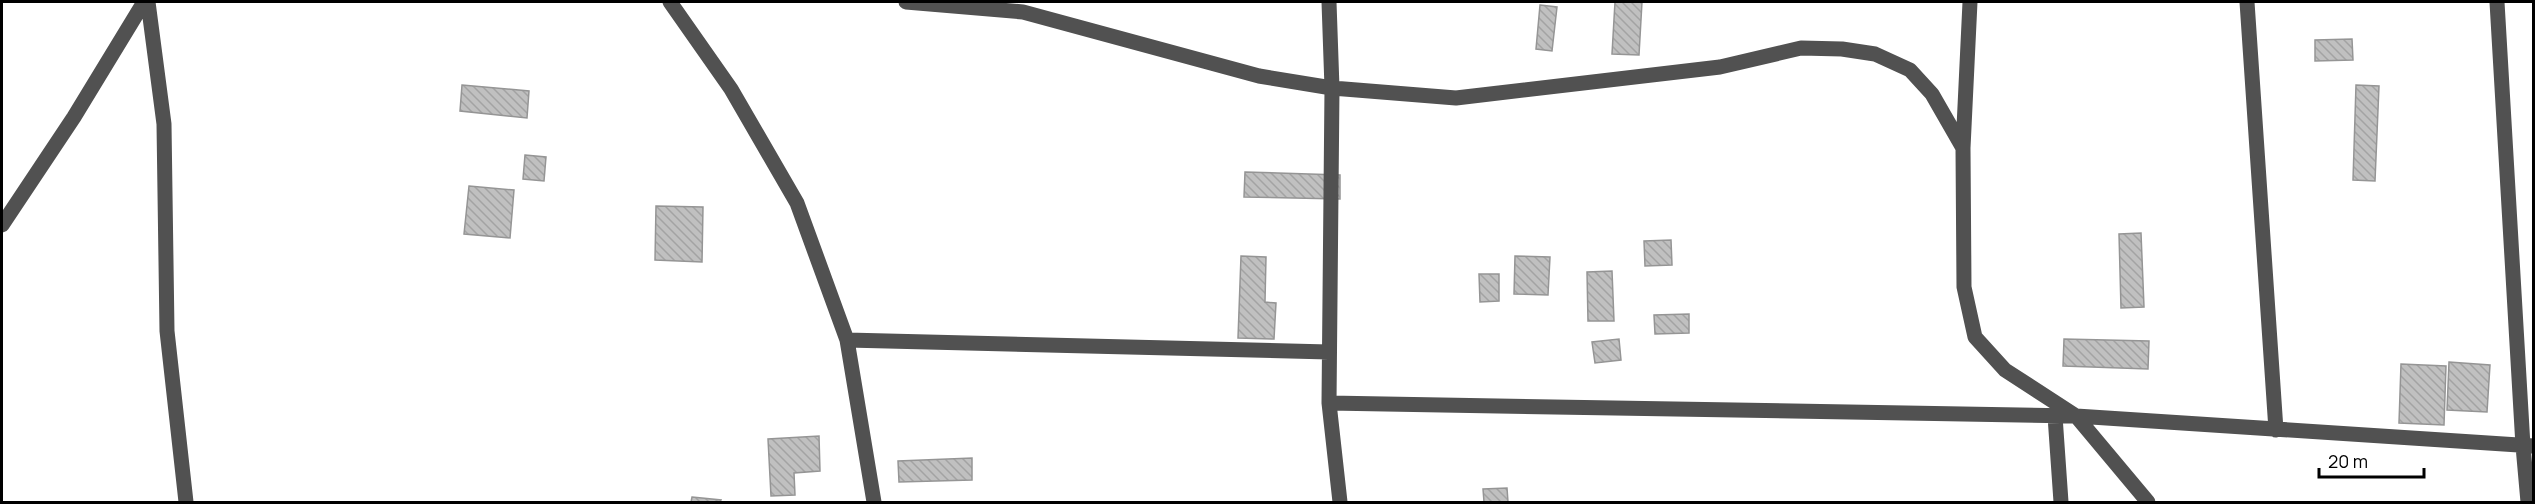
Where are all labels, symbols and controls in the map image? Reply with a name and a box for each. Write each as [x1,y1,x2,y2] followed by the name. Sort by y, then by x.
[2319,441,2424,479] scale bar
[2328,449,2368,473] text: 20 m

